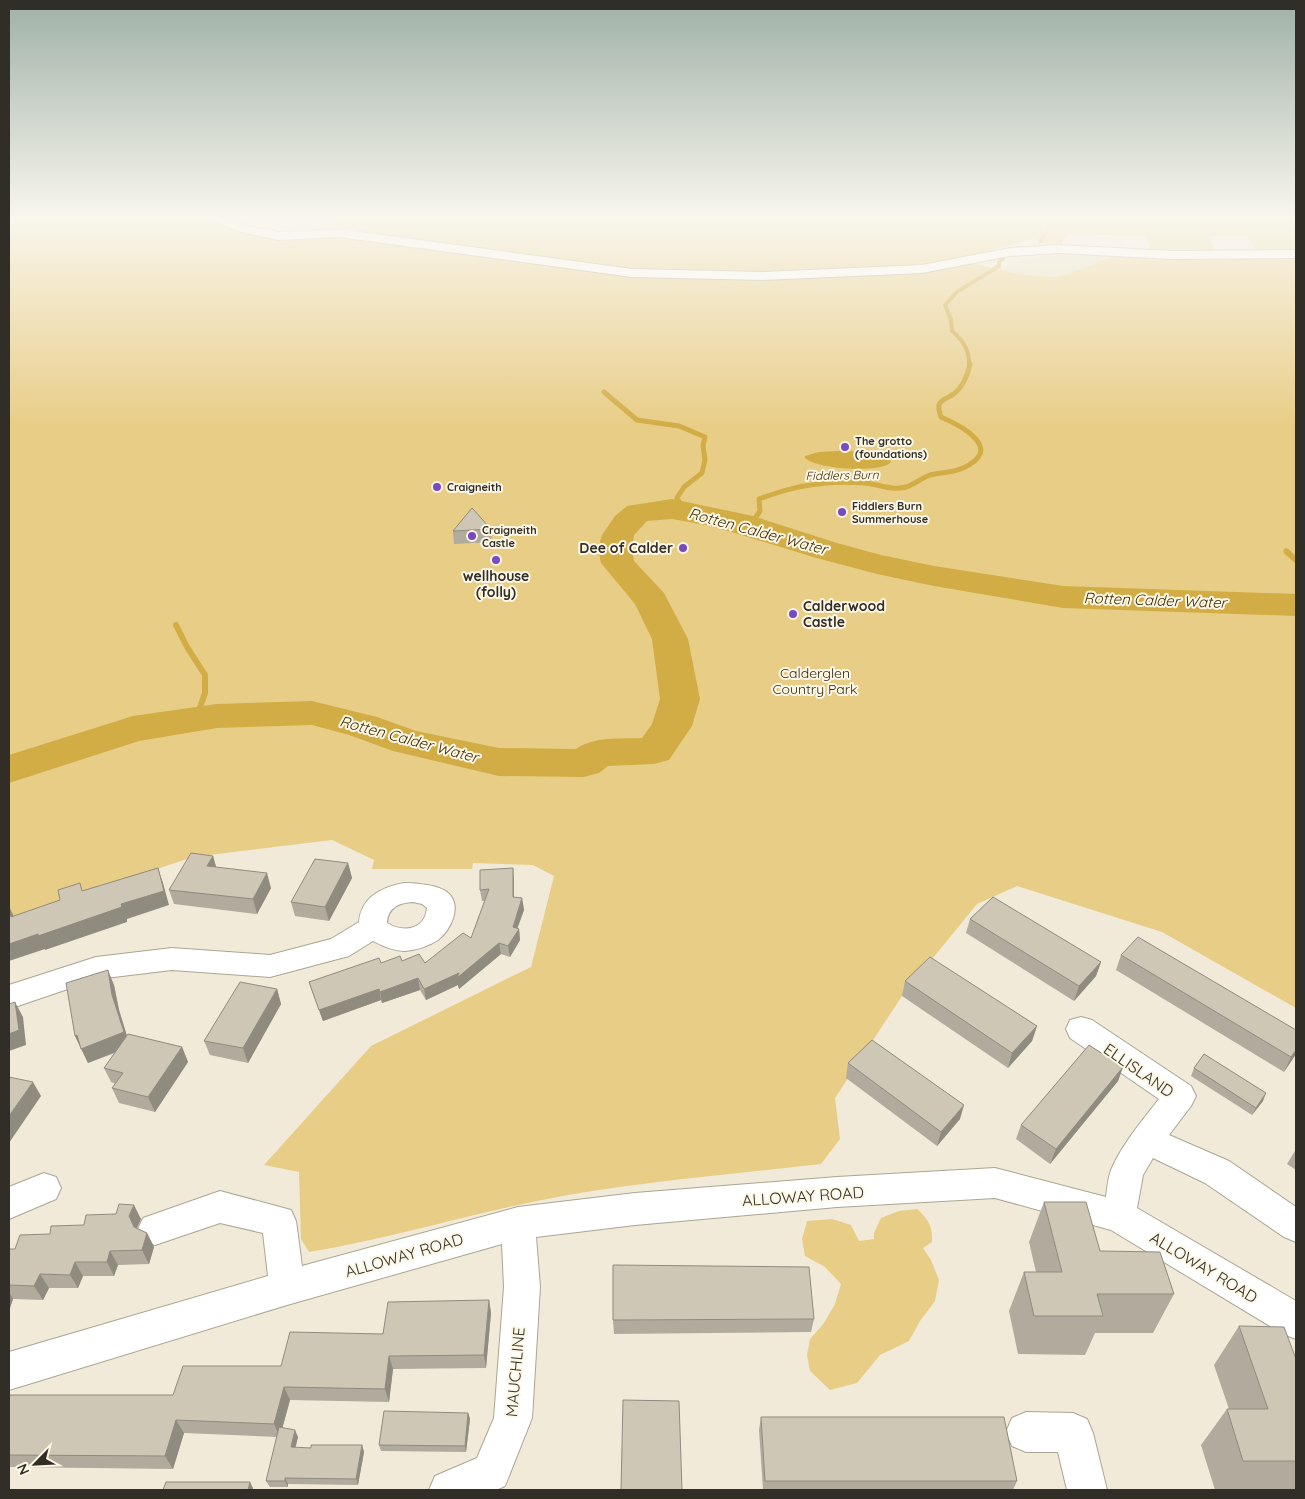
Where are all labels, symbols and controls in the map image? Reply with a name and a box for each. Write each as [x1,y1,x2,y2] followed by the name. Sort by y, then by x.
[855,434,927,461] place label: The grotto (foundations)
[839,441,851,453] marker: The grotto (foundations)
[805,467,880,483] water label: Fiddlers Burn
[447,480,502,494] place label: Craigneith
[431,481,443,493] marker: Craigneith
[852,499,929,526] place label: Fiddlers Burn Summerhouse
[687,503,832,559] water label: Rotten Calder Water
[836,506,848,518] marker: Fiddlers Burn Summerhouse
[482,523,537,550] place label: Craigneith Castle
[466,530,478,542] marker: Craigneith Castle
[579,539,673,557] place label: Dee of Calder
[677,542,689,554] marker: Dee of Calder
[490,554,502,566] marker: wellhouse (folly)
[463,567,529,601] place label: wellhouse (folly)
[1083,588,1229,612] water label: Rotten Calder Water
[803,597,885,631] place label: Calderwood Castle
[787,608,799,620] marker: Calderwood Castle
[772,664,858,698] park label: Calderglen Country Park
[338,711,483,767] water label: Rotten Calder Water
[1100,1039,1178,1101] street label: ELLISLAND
[741,1182,865,1210] street label: ALLOWAY ROAD
[1147,1227,1261,1307] street label: ALLOWAY ROAD
[343,1229,465,1281] street label: ALLOWAY ROAD
[501,1326,529,1418] street label: MAUCHLINE
[10,1439,60,1489] north arrow
[13,1461,33,1478] text: N

